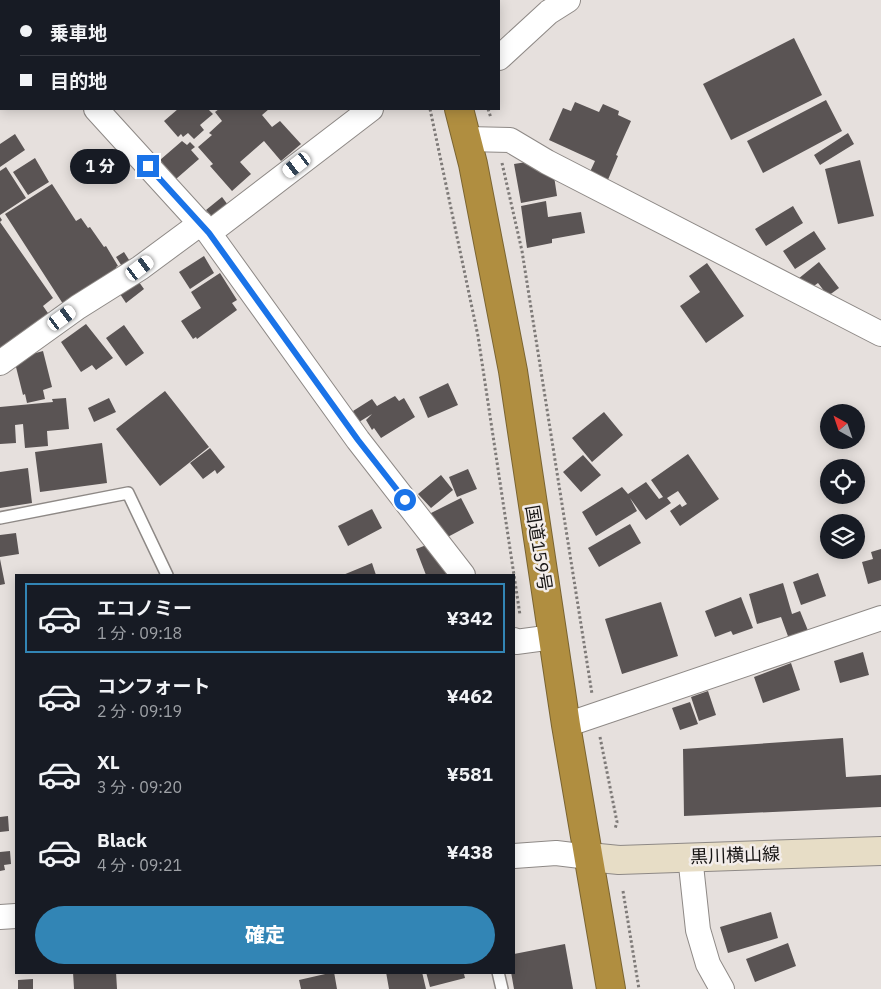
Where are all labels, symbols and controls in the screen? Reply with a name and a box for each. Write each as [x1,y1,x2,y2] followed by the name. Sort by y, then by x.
[50,21,107,45] text: 乗車地
[50,69,107,93] text: 目的地
[70,148,130,184] callout: 1 分
[280,150,313,180] car
[137,155,159,177] route end
[85,156,115,176] text: 1 分
[123,253,156,283] car
[45,303,78,333] car
[820,404,865,449] north arrow
[820,404,865,559] map controls
[820,459,865,504] button: locate
[394,489,416,511] route start
[521,504,557,592] street label: 国道159号
[820,514,865,559] button: layers
[37,596,82,641] icon: car
[97,596,192,620] text: エコノミー
[446,606,493,630] text: ¥342
[97,623,182,643] text: 1 分 · 09:18
[37,674,82,719] icon: car
[97,674,210,698] text: コンフォート
[446,684,493,708] text: ¥462
[97,701,182,721] text: 2 分 · 09:19
[97,750,120,774] text: XL
[37,752,82,797] icon: car
[446,762,493,786] text: ¥581
[97,777,182,797] text: 3 分 · 09:20
[97,828,147,852] text: Black
[37,830,82,875] icon: car
[446,840,493,864] text: ¥438
[690,842,780,868] street label: 黒川横山線
[97,855,182,875] text: 4 分 · 09:21
[35,906,495,964] button: 確定

